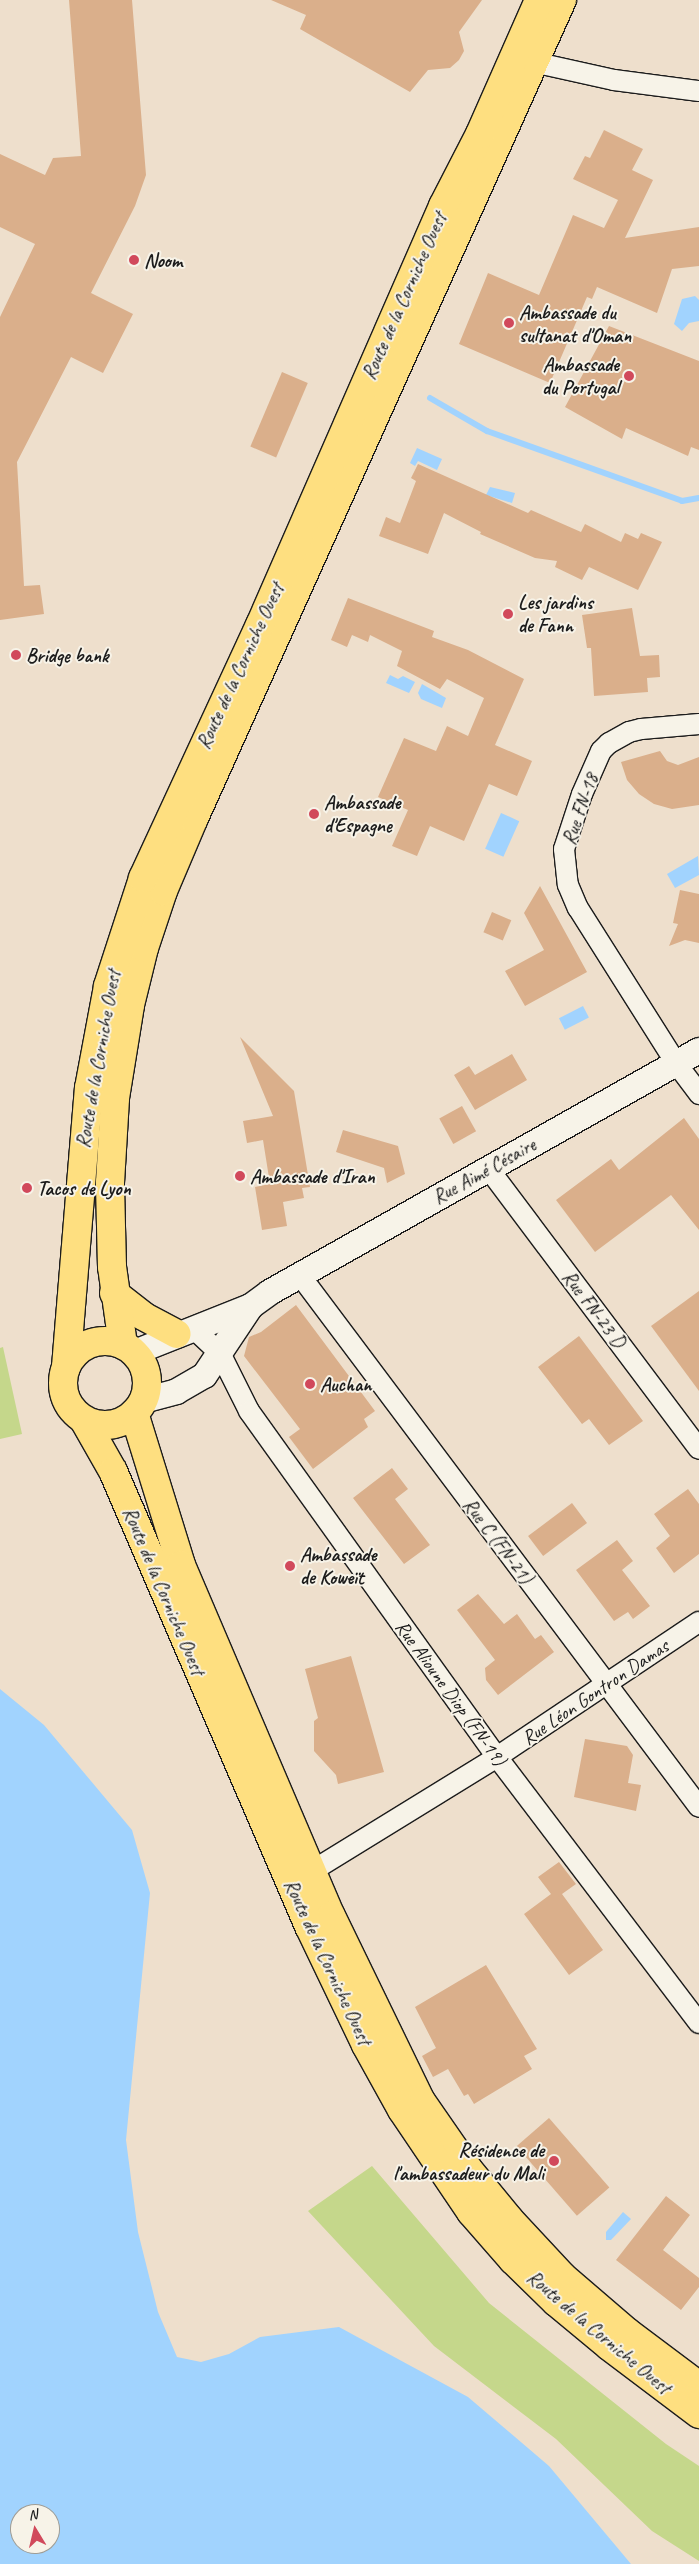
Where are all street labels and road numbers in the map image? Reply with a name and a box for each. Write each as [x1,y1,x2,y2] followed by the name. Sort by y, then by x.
[356,208,452,384] street label: Route de la Corniche Ouest
[191,579,289,753] street label: Route de la Corniche Ouest
[557,770,603,848] street label: Rue FN-18
[70,968,126,1150] street label: Route de la Corniche Ouest
[428,1133,540,1209] street label: Rue Aimé Césaire
[557,1266,631,1352] street label: Rue FN-23 D
[458,1493,538,1589] street label: Rue C (FN-21)
[118,1503,210,1679] street label: Route de la Corniche Ouest
[390,1616,512,1770] street label: Rue Alioune Diop (FN-19)
[517,1634,673,1750] street label: Rue Léon Gontron Damas
[279,1875,377,2049] street label: Route de la Corniche Ouest
[522,2265,676,2399] street label: Route de la Corniche Ouest

